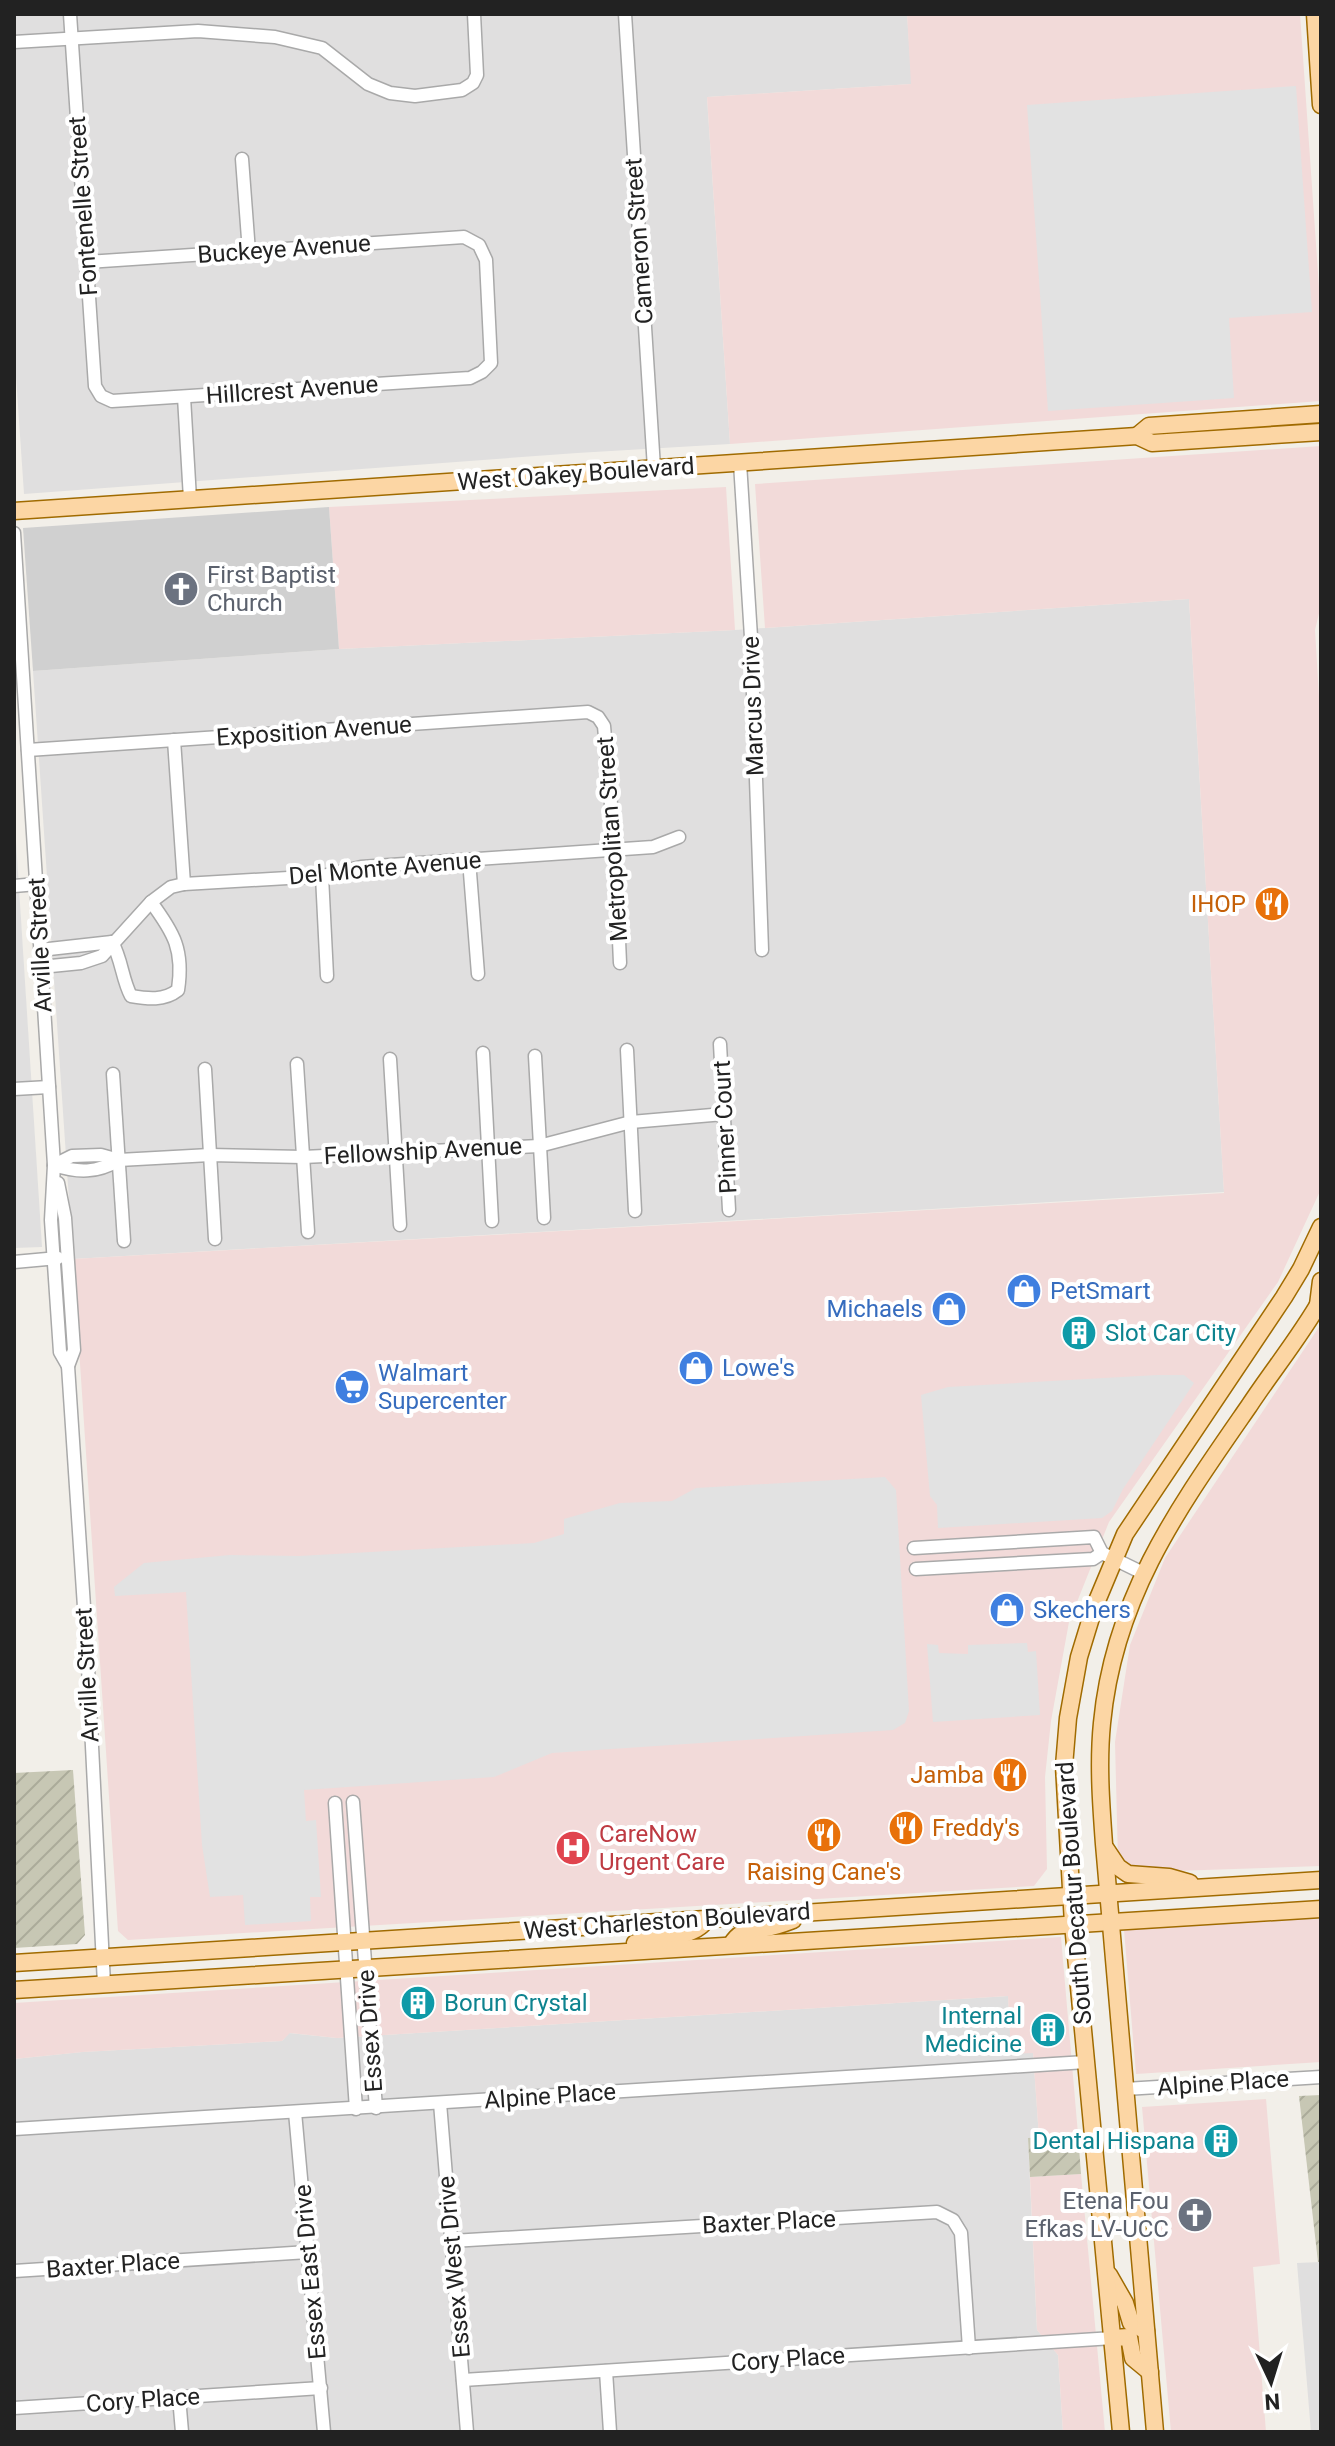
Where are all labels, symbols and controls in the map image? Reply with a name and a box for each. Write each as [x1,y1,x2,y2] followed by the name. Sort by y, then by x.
[63,115,103,297] street label: Fontenelle Street
[619,157,659,325] street label: Cameron Street
[196,229,372,269] street label: Buckeye Avenue
[205,370,379,410] street label: Hillcrest Avenue
[457,452,695,496] street label: West Oakey Boulevard
[207,561,336,617] place label: First Baptist Church
[162,570,200,608] church icon: First Baptist Church
[737,636,769,776] street label: Marcus Drive
[215,710,413,752] street label: Exposition Avenue
[591,735,633,942] street label: Metropolitan Street
[288,846,482,890] street label: Del Monte Avenue
[22,877,58,1013] street label: Arville Street
[1253,885,1291,923] restaurant icon: IHOP
[1191,890,1246,918] place label: IHOP
[708,1060,742,1194] street label: Pinner Court
[323,1132,523,1170] street label: Fellowship Avenue
[1005,1272,1043,1310] shop icon: PetSmart
[1050,1277,1151,1305] place label: PetSmart
[930,1290,968,1328] shop icon: Michaels
[826,1295,923,1323] place label: Michaels
[1060,1314,1098,1352] building icon: Slot Car City
[1105,1319,1237,1347] place label: Slot Car City
[677,1349,715,1387] shop icon: Lowe's
[722,1354,795,1382] place label: Lowe's
[378,1359,507,1415] place label: Walmart Supercenter
[333,1368,371,1406] supermarket icon: Walmart Supercenter
[988,1591,1026,1629] shop icon: Skechers
[1033,1596,1131,1624] place label: Skechers
[69,1607,105,1743] street label: Arville Street
[991,1756,1029,1794] restaurant icon: Jamba
[910,1761,984,1789] place label: Jamba
[1051,1761,1097,2025] street label: South Decatur Boulevard
[887,1809,925,1847] restaurant icon: Freddy's
[932,1814,1020,1842] place label: Freddy's
[805,1816,843,1854] restaurant icon: Raising Cane's
[599,1820,725,1876] place label: CareNow Urgent Care
[554,1829,592,1867] hospital icon: CareNow Urgent Care
[747,1858,901,1886] place label: Raising Cane's
[523,1897,811,1945] street label: West Charleston Boulevard
[352,1969,388,2093] street label: Essex Drive
[399,1984,437,2022] building icon: Borun Crystal
[444,1989,588,2017] place label: Borun Crystal
[925,2002,1022,2058] place label: Internal Medicine
[1029,2011,1067,2049] building icon: Internal Medicine
[1156,2064,1290,2102] street label: Alpine Place
[483,2077,617,2115] street label: Alpine Place
[1202,2122,1240,2160] building icon: Dental Hispana
[1032,2127,1195,2155] place label: Dental Hispana
[432,2175,476,2359] street label: Essex West Drive
[288,2183,332,2361] street label: Essex East Drive
[1025,2187,1169,2243] place label: Etena Fou Efkas LV-UCC
[1176,2196,1214,2234] church icon: Etena Fou Efkas LV-UCC
[701,2205,837,2239] street label: Baxter Place
[45,2246,181,2284] street label: Baxter Place
[730,2341,846,2377] street label: Cory Place
[1231,2342,1311,2422] north arrow
[85,2382,201,2418] street label: Cory Place
[1264,2388,1281,2414] text: N

